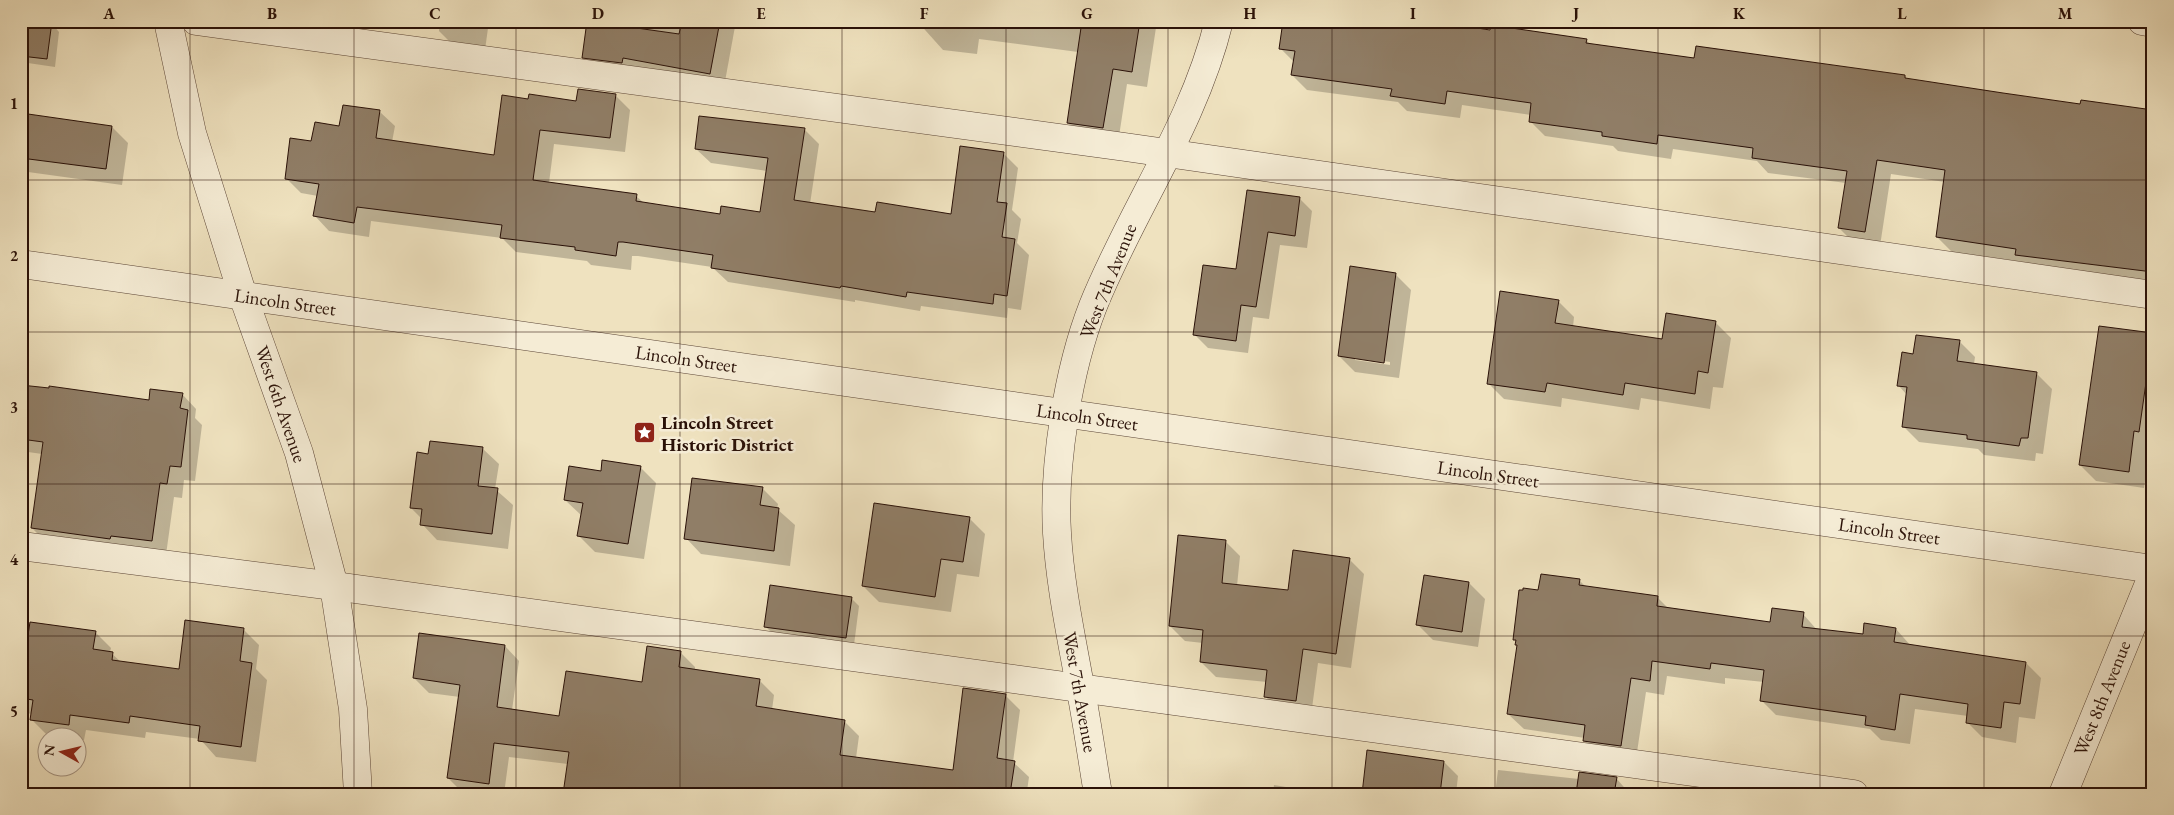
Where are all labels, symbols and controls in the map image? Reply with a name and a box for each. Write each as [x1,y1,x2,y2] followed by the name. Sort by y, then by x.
[102,3,115,24] text: A
[267,3,277,24] text: B
[429,3,441,24] text: C
[592,3,604,24] text: D
[756,3,766,24] text: E
[920,3,929,24] text: F
[1081,3,1093,24] text: G
[1244,3,1257,24] text: H
[1410,3,1416,24] text: I
[1571,3,1579,24] text: J
[1733,3,1746,24] text: K
[1897,3,1907,24] text: L
[2058,3,2073,24] text: M
[10,93,18,114] text: 1
[1074,220,1142,342] street label: West 7th Avenue
[10,245,19,266] text: 2
[233,282,337,322] street label: Lincoln Street
[634,339,738,379] street label: Lincoln Street
[249,342,313,466] street label: West 6th Avenue
[10,397,18,418] text: 3
[1035,397,1139,437] street label: Lincoln Street
[661,410,794,457] place label: Lincoln Street Historic District
[633,421,657,445] place icon: Lincoln Street Historic District
[1436,454,1540,494] street label: Lincoln Street
[1837,511,1941,551] street label: Lincoln Street
[10,549,19,570] text: 4
[1057,630,1103,754] street label: West 7th Avenue
[2068,637,2136,759] street label: West 8th Avenue
[10,701,18,722] text: 5
[38,728,88,778] north arrow
[39,743,59,757] text: N

